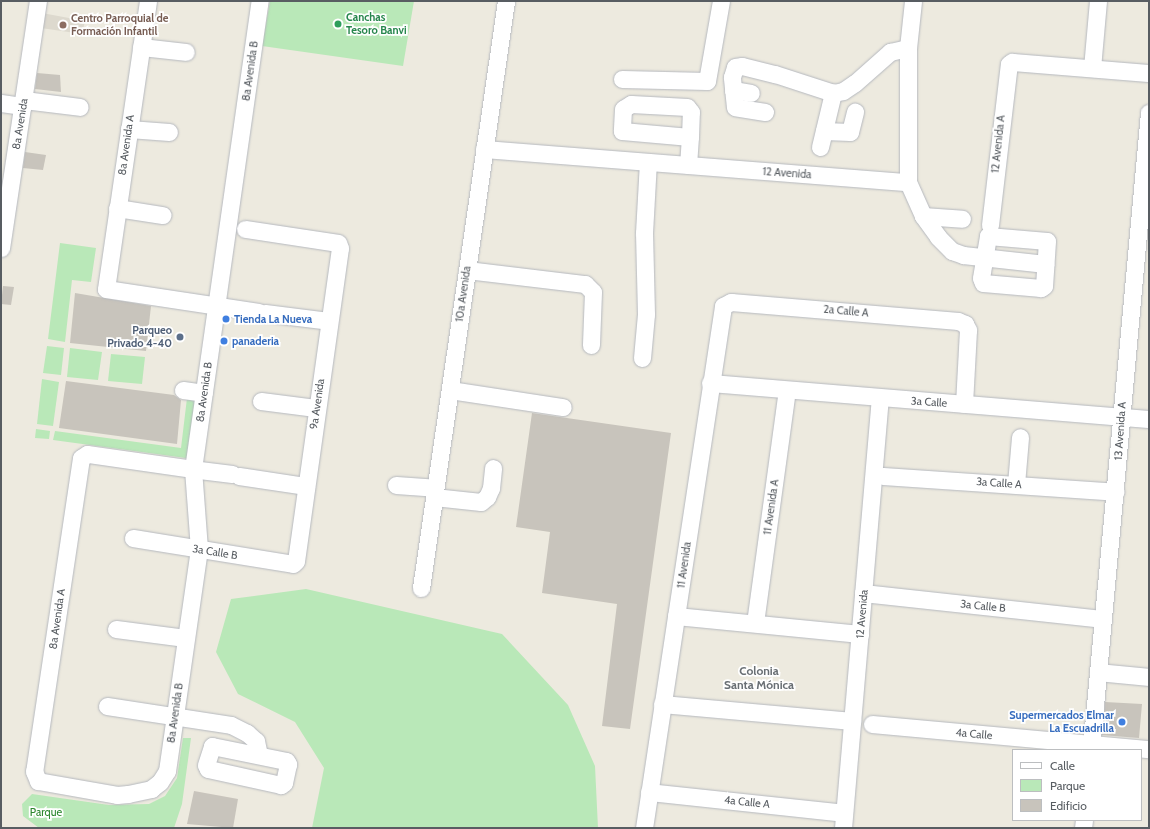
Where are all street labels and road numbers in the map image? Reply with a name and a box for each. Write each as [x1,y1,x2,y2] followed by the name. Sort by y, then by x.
[239,40,261,102] street label: 8a Avenida B
[9,97,31,151] street label: 8a Avenida
[115,114,137,176] street label: 8a Avenida A
[988,114,1008,174] street label: 12 Avenida A
[762,165,812,181] street label: 12 Avenida
[453,265,473,323] street label: 10a Avenida
[823,302,869,320] street label: 2a Calle A
[193,361,215,423] street label: 8a Avenida B
[307,378,327,430] street label: 9a Avenida
[910,394,948,410] street label: 3a Calle
[1111,401,1129,461] street label: 13 Avenida A
[976,475,1022,491] street label: 3a Calle A
[761,478,781,536] street label: 11 Avenida A
[674,541,694,589] street label: 11 Avenida
[191,542,239,562] street label: 3a Calle B
[46,588,68,650] street label: 8a Avenida A
[853,589,871,639] street label: 12 Avenida
[960,597,1006,615] street label: 3a Calle B
[164,682,186,744] street label: 8a Avenida B
[955,726,993,742] street label: 4a Calle
[723,793,771,811] street label: 4a Calle A

